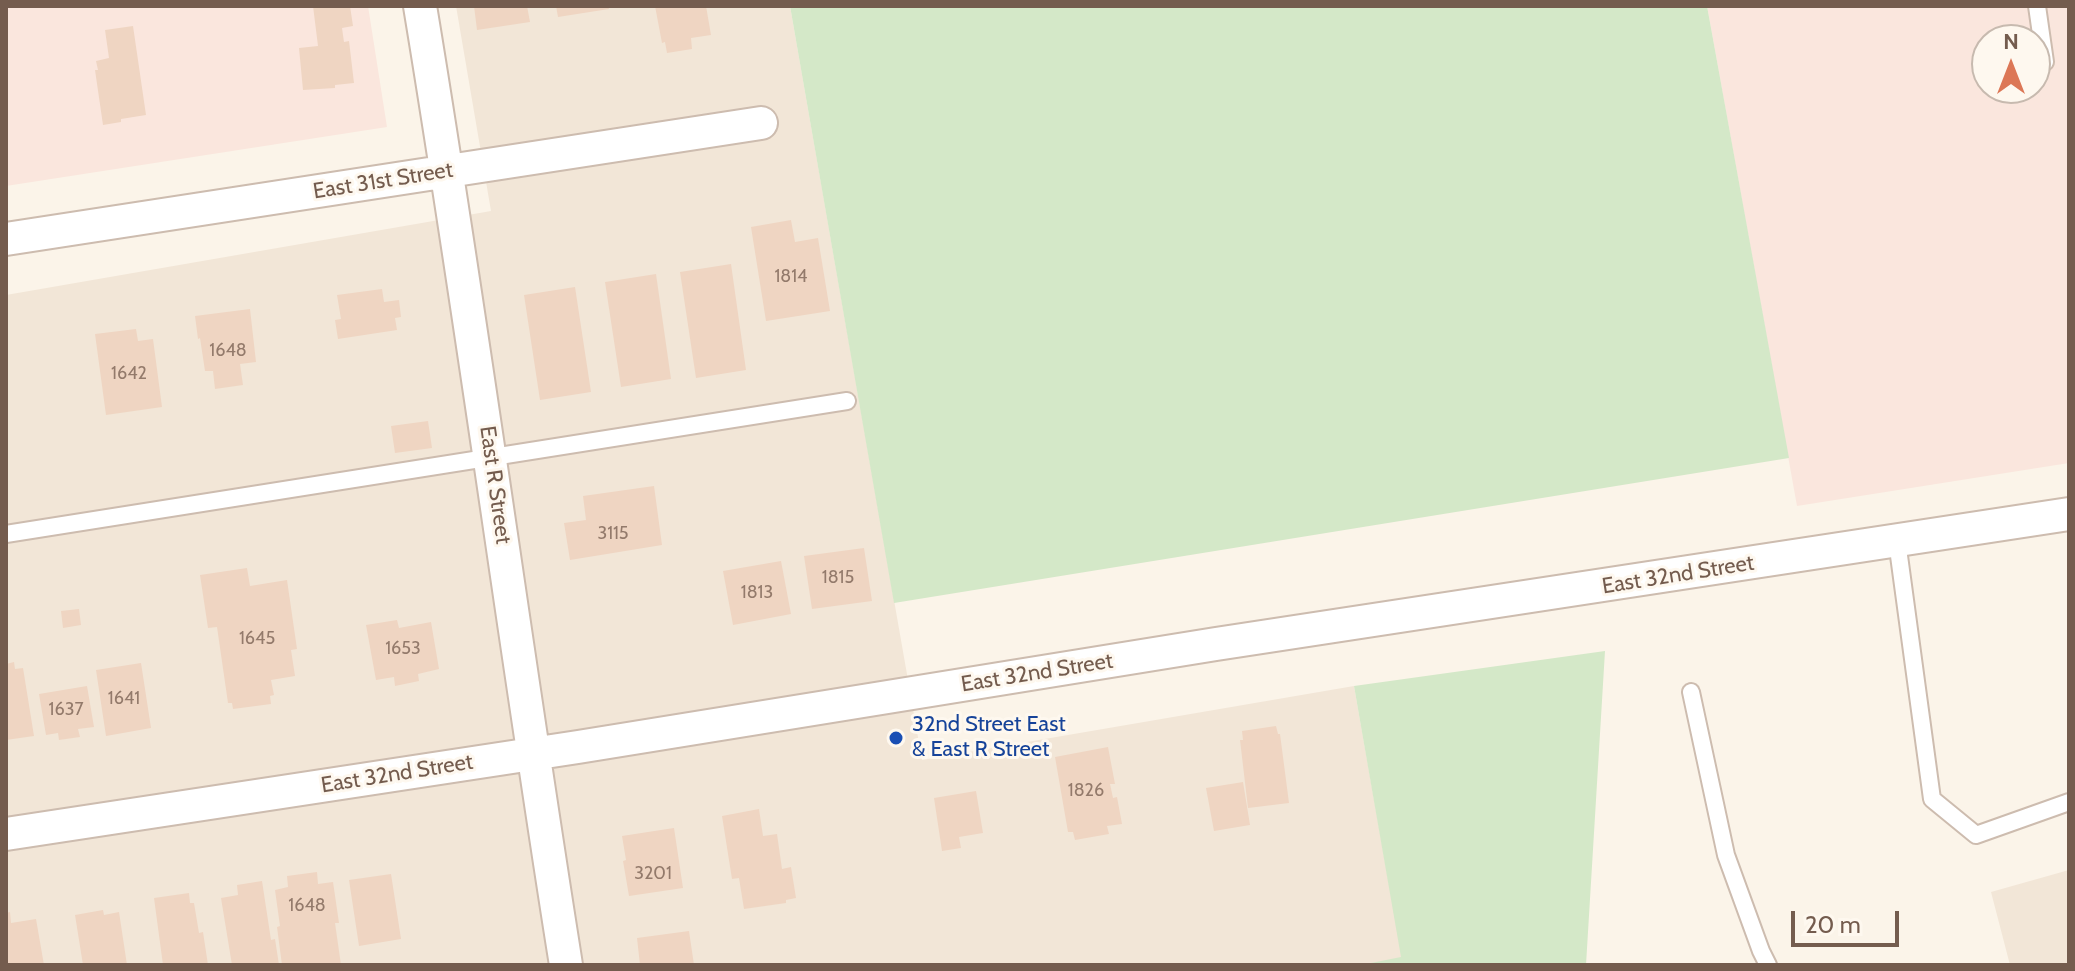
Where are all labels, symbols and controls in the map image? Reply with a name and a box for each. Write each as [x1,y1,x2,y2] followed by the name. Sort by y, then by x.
[1971,24,2051,104] north arrow
[2003,28,2019,55] text: N
[311,157,455,205] street label: East 31st Street
[774,266,808,288] house number: 1814
[209,340,247,362] house number: 1648
[111,363,147,385] house number: 1642
[474,424,516,546] street label: East R Street
[597,523,629,545] house number: 3115
[1600,550,1756,600] street label: East 32nd Street
[822,567,854,589] house number: 1815
[741,582,773,604] house number: 1813
[239,628,275,650] house number: 1645
[385,638,421,660] house number: 1653
[959,648,1115,698] street label: East 32nd Street
[108,688,140,710] house number: 1641
[49,699,83,721] house number: 1637
[912,712,1066,764] place label: 32nd Street East & East R Street
[887,729,905,747] marker: 32nd Street East & East R Street
[319,749,475,799] street label: East 32nd Street
[1068,780,1104,802] house number: 1826
[634,863,672,885] house number: 3201
[288,895,326,917] house number: 1648
[1795,895,1903,945] scale bar
[1805,910,1861,939] text: 20 m

